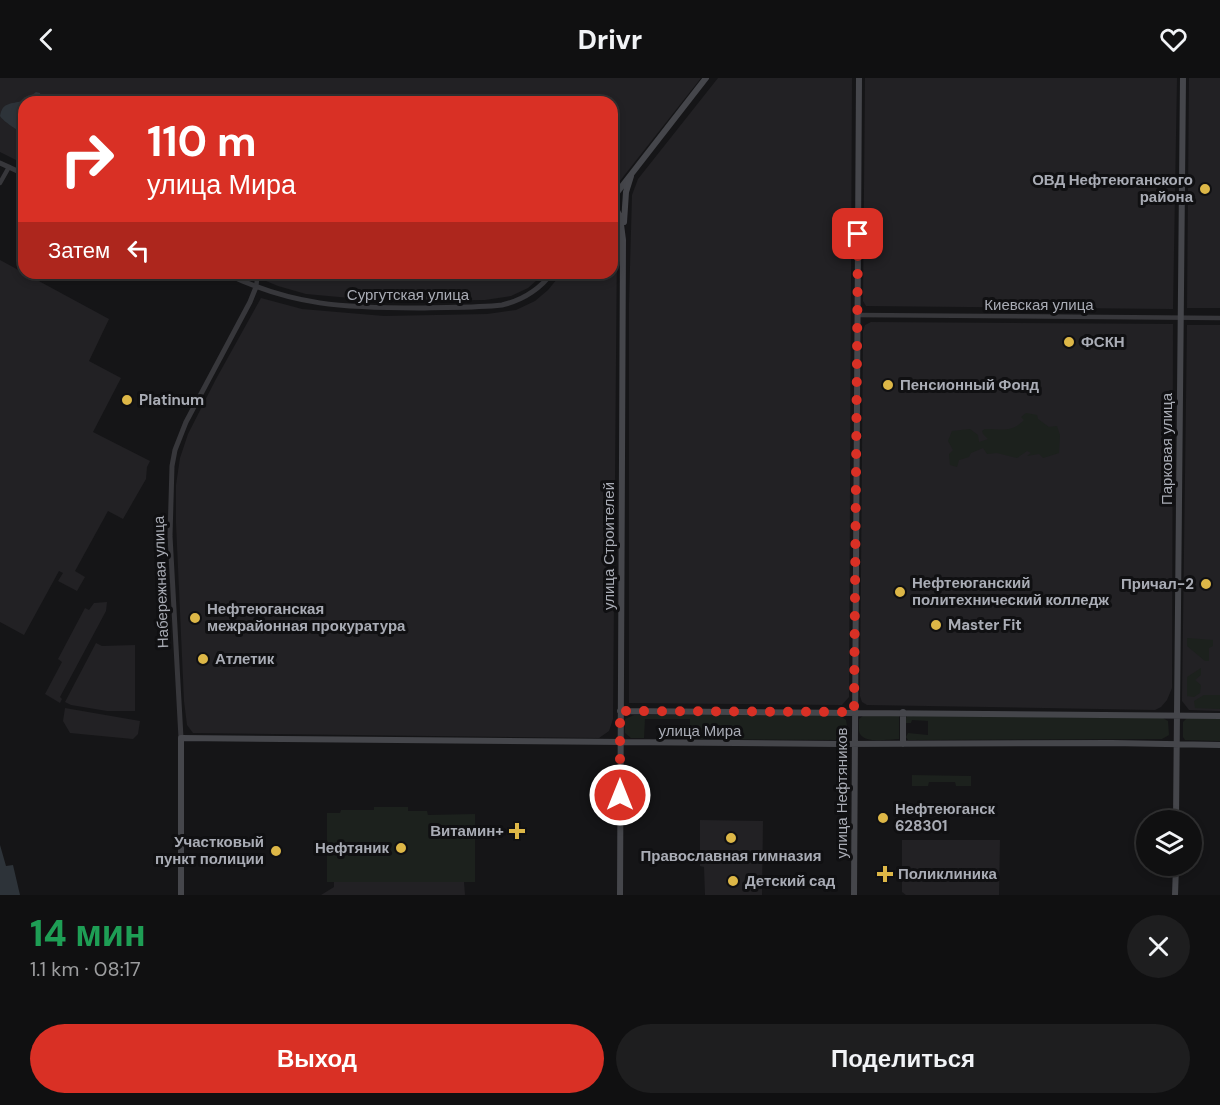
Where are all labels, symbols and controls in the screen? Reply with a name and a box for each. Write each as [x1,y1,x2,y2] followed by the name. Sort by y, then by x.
[578,22,642,57] text: Drivr
[30,23,63,56] icon: back
[1157,23,1190,56] icon: heart
[147,114,257,169] text: 110 m
[48,120,126,198] icon: right
[147,167,296,202] text: улица Мира
[1032,170,1194,207] place label: ОВД Нефтеюганского района
[1198,182,1212,196] marker: ОВД Нефтеюганского района
[832,208,883,259] pin
[841,217,874,250] icon: arrive
[122,234,155,267] icon: left
[48,236,110,265] text: Затем
[347,285,470,305] street label: Сургутская улица
[984,295,1094,315] street label: Киевская улица
[1081,332,1125,352] place label: ФСКН
[1062,335,1076,349] marker: ФСКН
[900,375,1040,395] place label: Пенсионный Фонд
[881,378,895,392] marker: Пенсионный Фонд
[139,390,204,410] place label: Platinum
[1157,392,1177,505] street label: Парковая улица
[120,393,134,407] marker: Platinum
[599,482,619,610] street label: улица Строителей
[149,515,173,649] street label: Набережная улица
[912,573,1109,610] place label: Нефтеюганский политехнический колледж
[1121,574,1194,594] place label: Причал-2
[1199,577,1213,591] marker: Причал-2
[893,585,907,599] marker: Нефтеюганский политехнический колледж
[207,599,406,636] place label: Нефтеюганская межрайонная прокуратура
[188,611,202,625] marker: Нефтеюганская межрайонная прокуратура
[948,615,1022,635] place label: Master Fit
[929,618,943,632] marker: Master Fit
[215,649,275,669] place label: Атлетик
[196,652,210,666] marker: Атлетик
[659,721,742,741] street label: улица Мира
[832,727,852,859] street label: улица Нефтяников
[588,763,652,827] position arrow
[895,799,996,836] place label: Нефтеюганск 628301
[1136,810,1202,876] map controls
[1136,810,1202,876] button: layers
[876,811,890,825] marker: Нефтеюганск 628301
[430,821,504,841] place label: Витамин+
[508,822,526,840] marker: Витамин+
[724,831,738,845] marker: Православная гимназия
[155,832,264,869] place label: Участковый пункт полиции
[315,838,389,858] place label: Нефтяник
[394,841,408,855] marker: Нефтяник
[269,844,283,858] marker: Участковый пункт полиции
[641,846,821,866] place label: Православная гимназия
[898,864,998,884] place label: Поликлиника
[876,865,894,883] marker: Поликлиника
[745,871,836,891] place label: Детский сад
[726,874,740,888] marker: Детский сад
[30,910,146,957] text: 14 мин
[1127,915,1190,978] button: close
[30,956,141,982] text: 1.1 km · 08:17
[30,1024,604,1093] button: Выход
[616,1024,1190,1093] button: Поделиться

